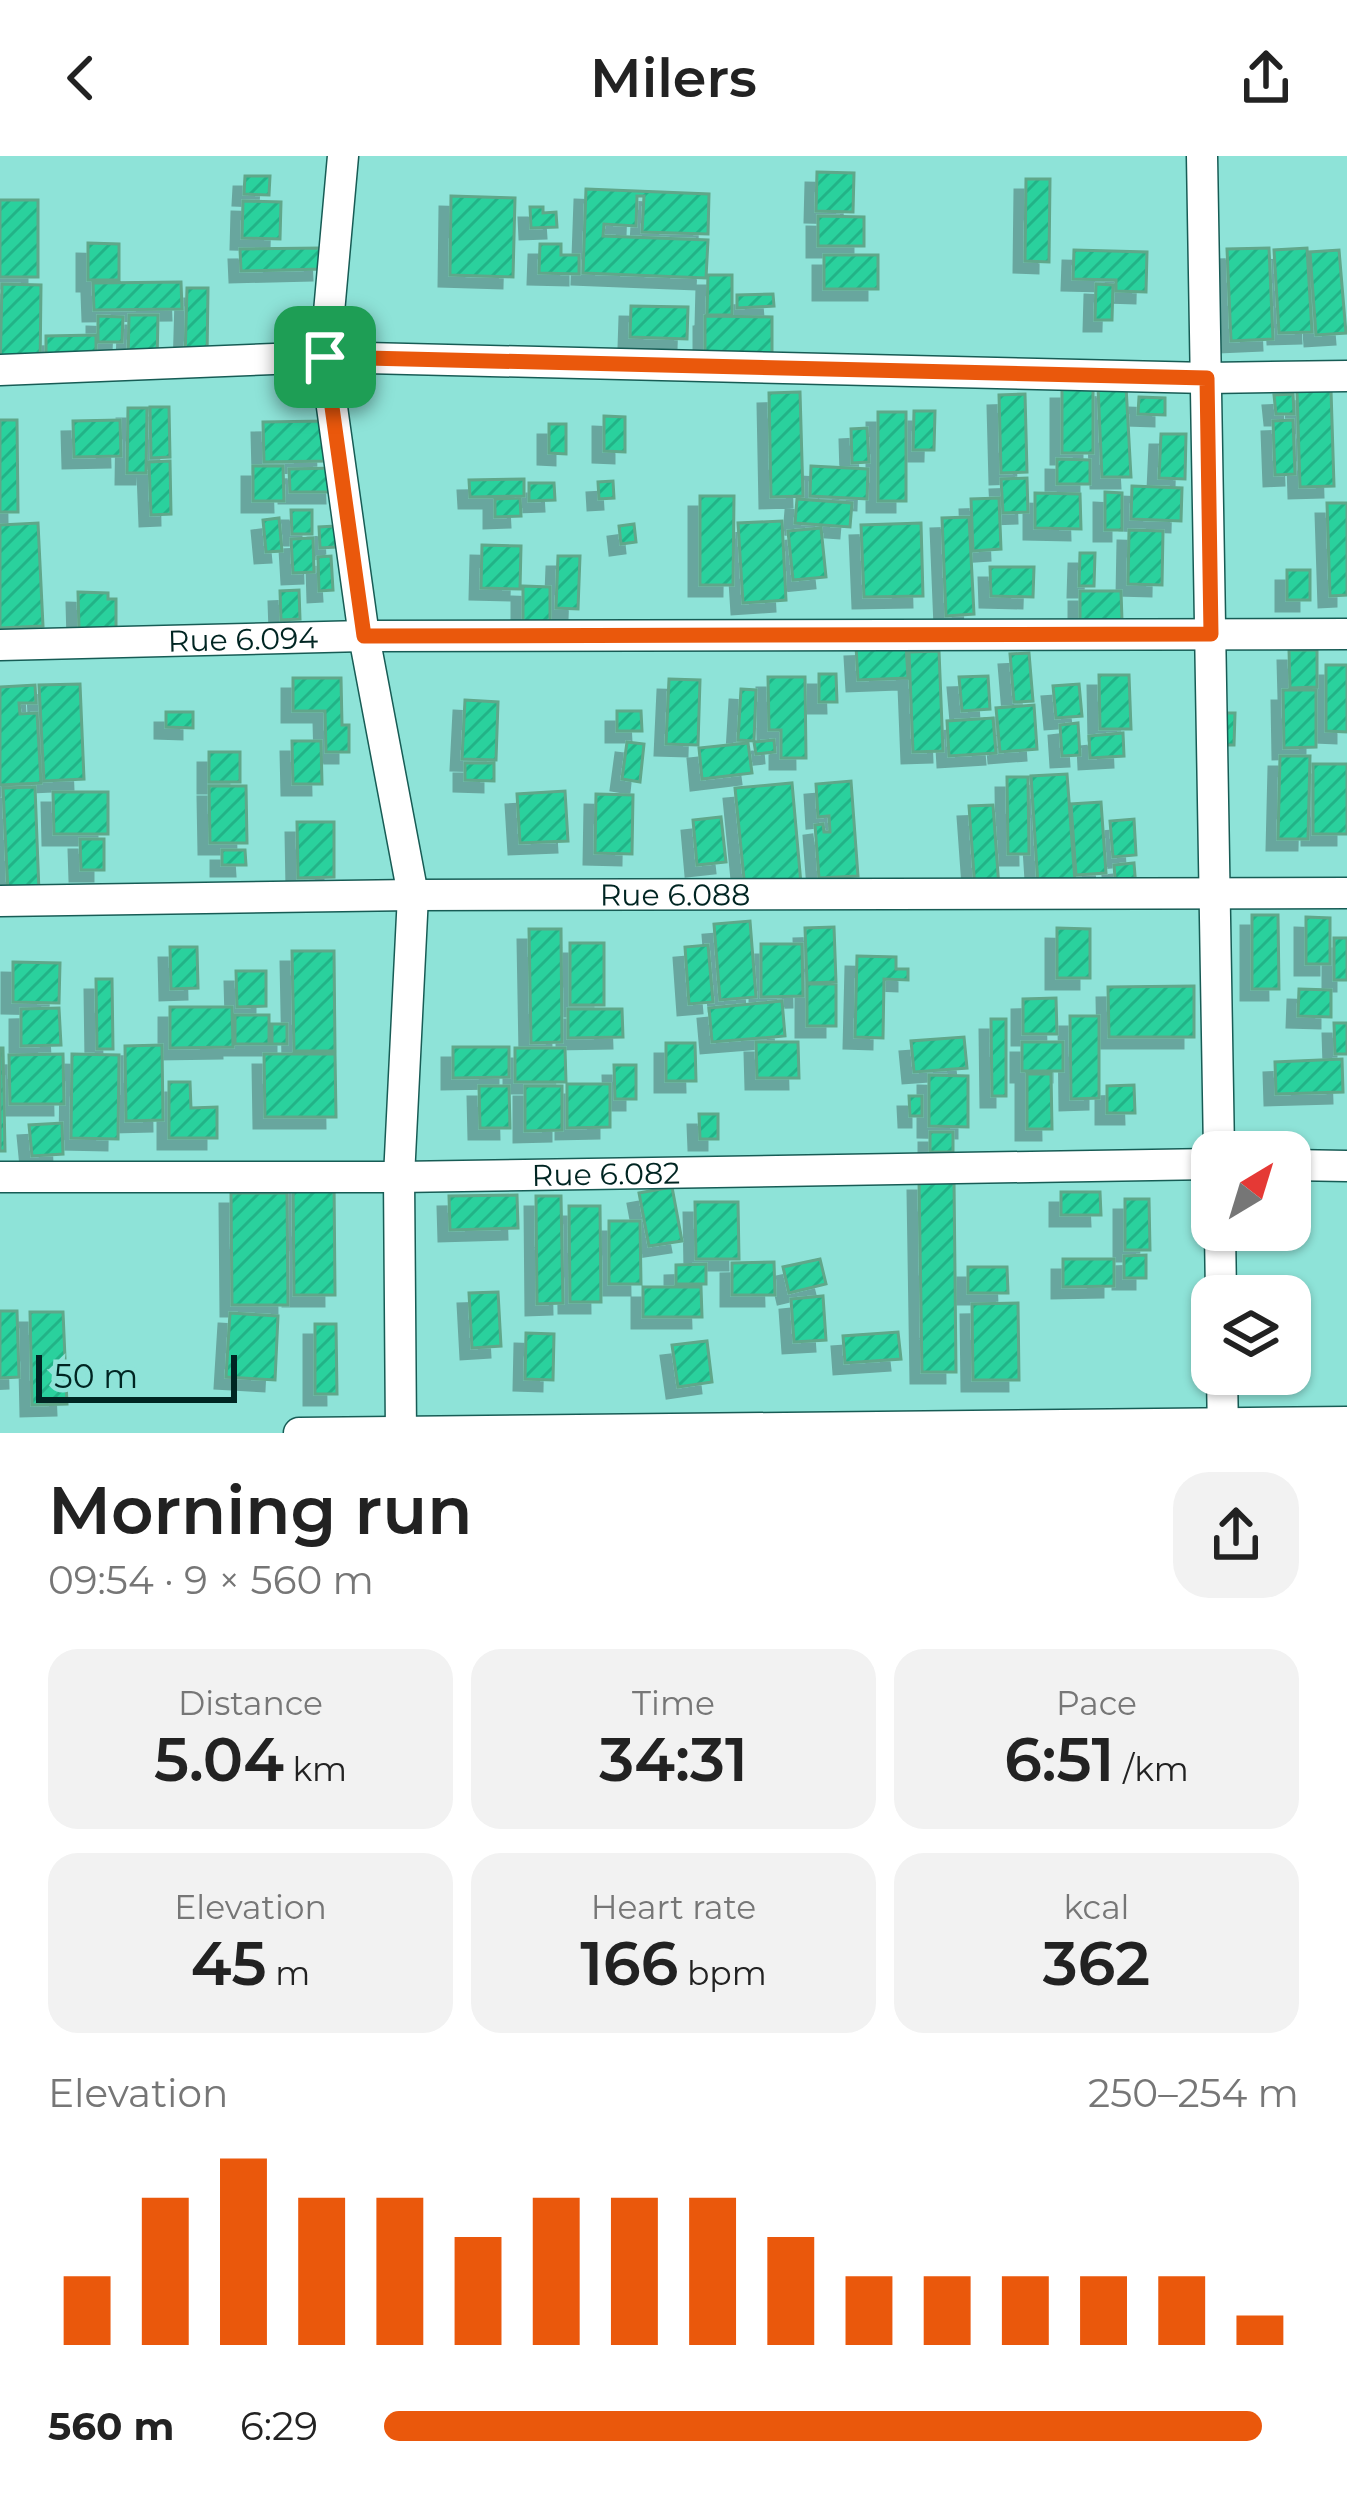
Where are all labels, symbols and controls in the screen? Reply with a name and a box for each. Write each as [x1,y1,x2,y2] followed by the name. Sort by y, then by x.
[48,45,114,111] icon: back
[590,45,757,111] text: Milers
[1233,45,1299,111] icon: share
[274,306,376,408] pin
[292,324,358,390] icon: arrive
[167,619,319,659] street label: Rue 6.094
[600,876,750,913] street label: Rue 6.088
[1191,1131,1311,1251] north arrow
[1191,1131,1311,1395] map controls
[531,1154,681,1193] street label: Rue 6.082
[1191,1275,1311,1395] button: layers
[36,1349,237,1402] scale bar
[54,1356,138,1396] text: 50 m
[48,1470,472,1551] text: Morning run
[1173,1472,1299,1598] button: share
[48,1556,374,1604] text: 09:54 · 9 × 560 m
[178,1683,323,1723] text: Distance
[632,1683,715,1723] text: Time
[1056,1683,1137,1723] text: Pace
[154,1723,284,1796] text: 5.04
[599,1723,748,1796] text: 34:31
[1004,1723,1114,1796] text: 6:51
[284,1749,347,1789] text: km
[1114,1749,1189,1789] text: /km
[174,1887,327,1927] text: Elevation
[591,1887,756,1927] text: Heart rate
[1064,1887,1129,1927] text: kcal
[191,1927,267,2000] text: 45
[580,1927,678,2000] text: 166
[1043,1927,1150,2000] text: 362
[267,1953,310,1993] text: m
[678,1953,767,1993] text: bpm
[48,2069,228,2117] text: Elevation
[1088,2069,1299,2117] text: 250–254 m
[48,2402,174,2450] text: 560 m
[240,2402,318,2450] text: 6:29

